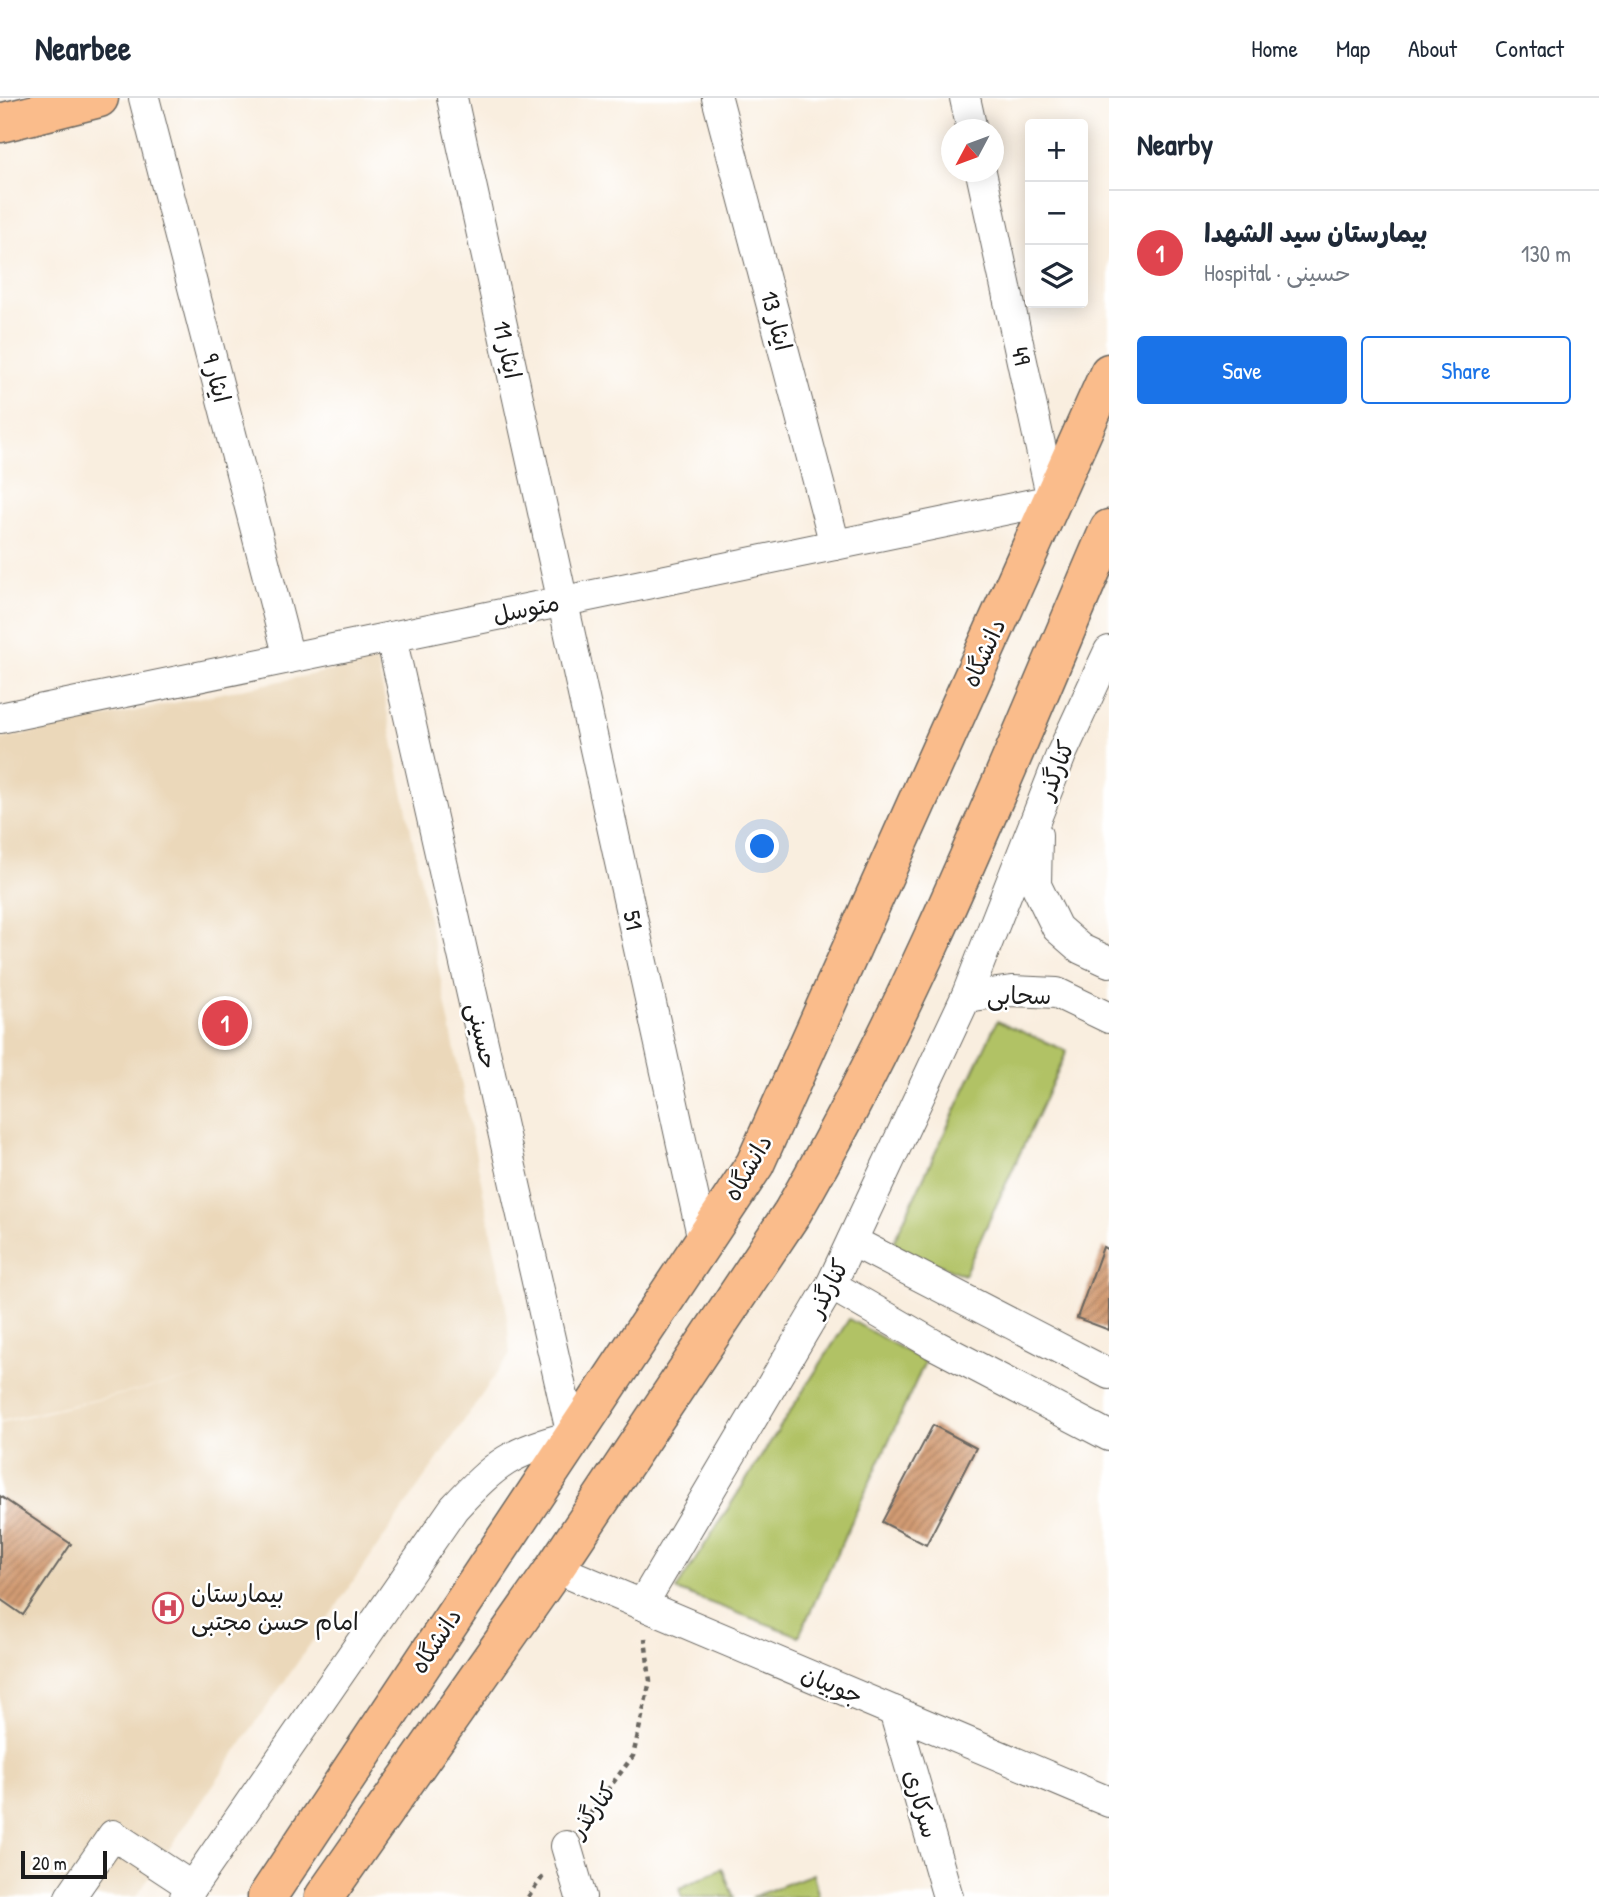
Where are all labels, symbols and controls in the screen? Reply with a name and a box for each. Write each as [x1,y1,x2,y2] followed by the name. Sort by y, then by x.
[35,26,131,70] text: Nearbee
[1251,32,1298,64] text: Home
[1336,32,1370,64] text: Map
[1408,32,1457,64] text: About
[1495,32,1564,64] text: Contact
[941,119,1004,182] north arrow
[1025,119,1088,308] map controls
[1025,119,1088,182] button: +
[1137,124,1213,164] text: Nearby
[1025,182,1088,245] button: −
[1204,215,1428,250] text: بیمارستان سید الشهدا
[1156,238,1164,269] text: 1
[1521,238,1571,269] text: 130 m
[1025,245,1088,308] button: layers
[1204,257,1351,288] text: Hospital · حسینی
[754,287,800,354] street label: ایثار 13
[486,318,530,382] street label: ایثار 11
[1137,336,1347,404] button: Save
[1361,336,1571,404] button: Share
[1004,344,1040,368] street label: 49
[195,349,239,406] street label: ایثار 9
[489,585,562,631] street label: متوسل
[954,613,1012,692] street label: دانشگاه
[1028,735,1081,806] street label: کنارگذر
[745,829,779,863] your location
[616,908,651,933] street label: 51
[987,979,1051,1011] street label: سحابی
[202,997,248,1049] pin: 1
[460,999,506,1072] street label: حسینی
[715,1128,779,1207] street label: دانشگاه
[798,1253,856,1324] street label: کنارگذر
[191,1577,359,1640] place label: بیمارستان امام حسن مجتبی
[151,1591,185,1625] hospital icon: بیمارستان امام حسن مجتبی
[402,1602,468,1679] street label: دانشگاه
[797,1657,868,1711] street label: جوبیان
[897,1766,947,1842] street label: سرکاری
[560,1775,623,1845] street label: کنارگذر
[21,1848,107,1880] scale bar
[32,1850,67,1876] text: 20 m

